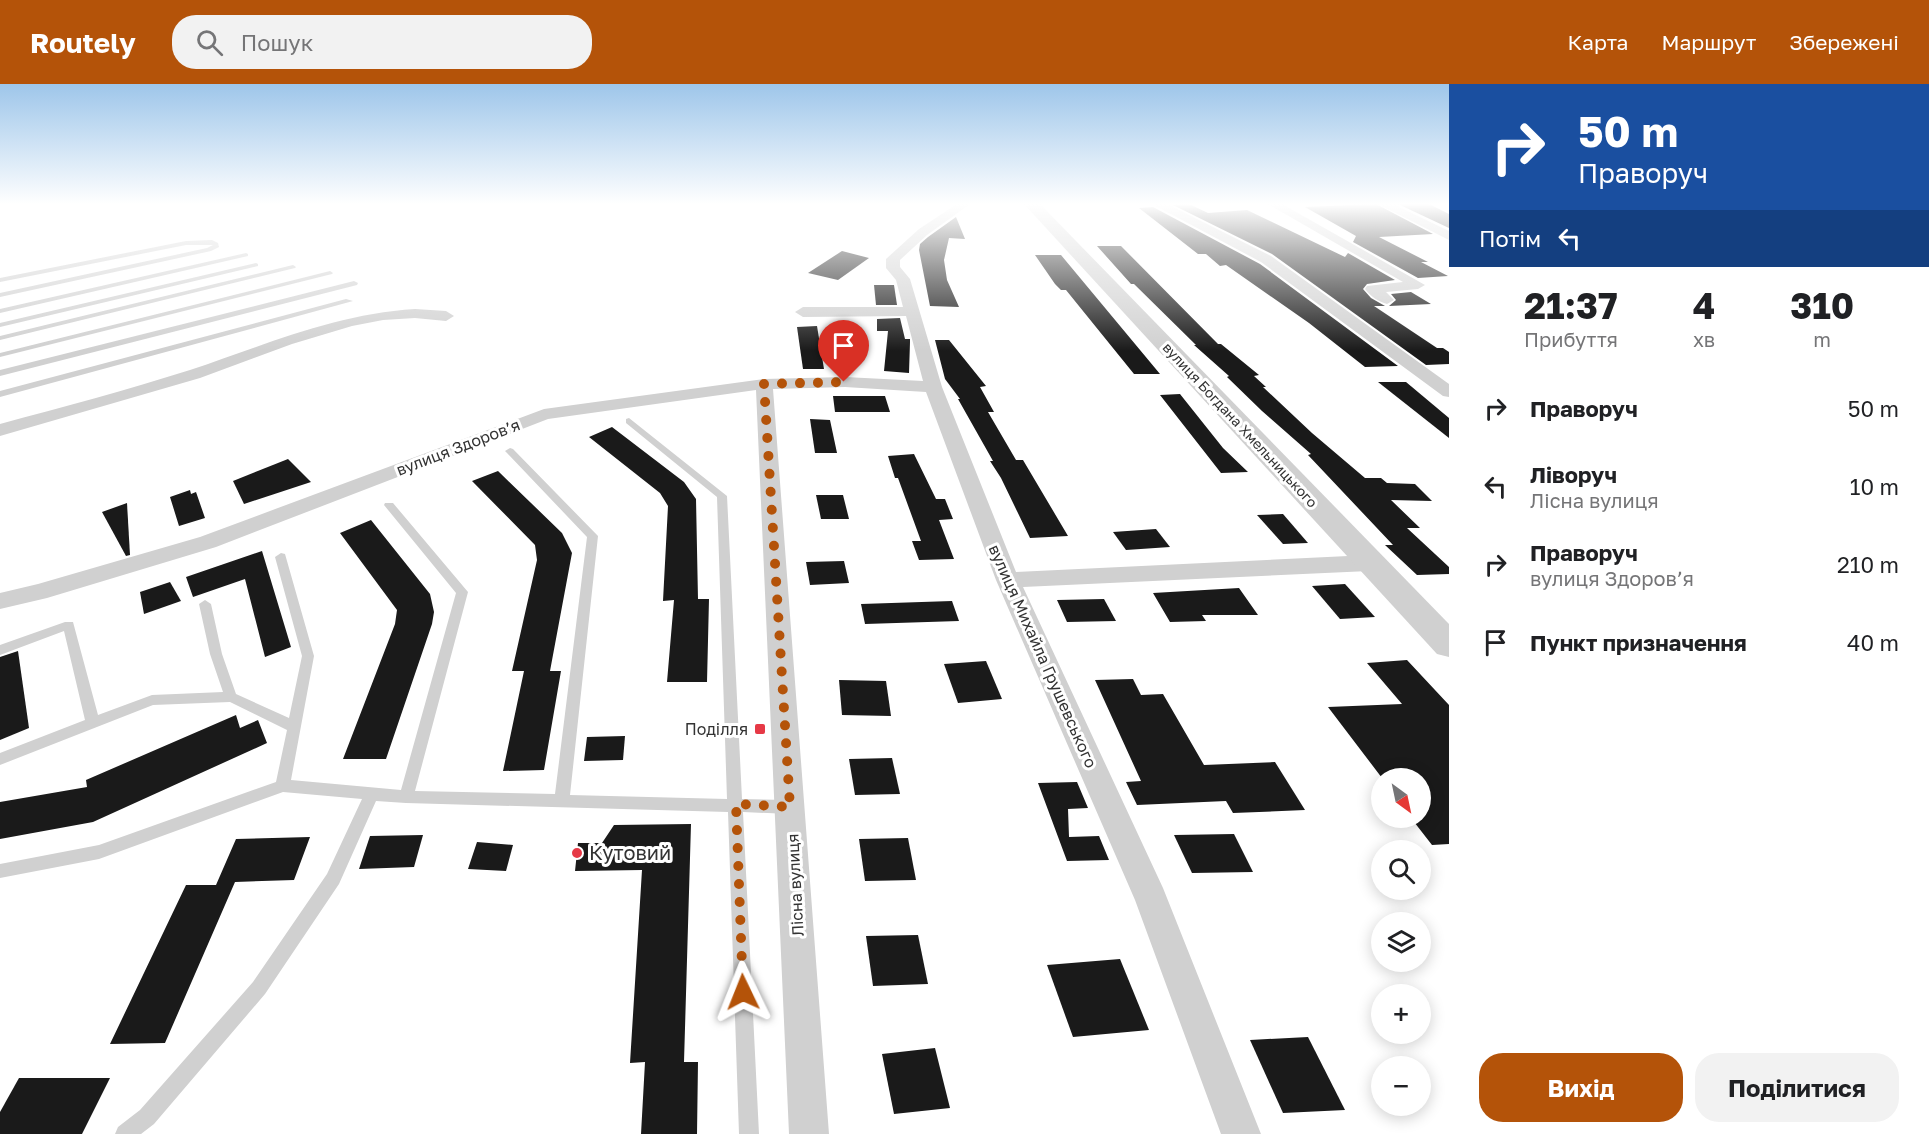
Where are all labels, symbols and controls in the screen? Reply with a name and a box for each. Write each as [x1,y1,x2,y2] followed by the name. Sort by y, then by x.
[172,15,592,69] search box
[30,26,136,59] text: Routely
[193,26,226,59] icon: search
[241,29,313,56] text: Пошук
[1568,29,1628,55] text: Карта
[1661,29,1756,55] text: Маршрут
[1789,29,1899,55] text: Збережені
[1578,106,1678,156] text: 50 m
[1479,108,1557,186] icon: right
[1578,157,1708,189] text: Праворуч
[1553,222,1586,255] icon: left
[1479,225,1541,252] text: Потім
[1524,284,1618,327] text: 21:37
[1693,284,1715,327] text: 4
[1790,284,1854,327] text: 310
[818,320,869,382] pin
[1524,327,1618,351] text: Прибуття
[1693,327,1715,351] text: хв
[1813,327,1831,351] text: m
[827,329,860,362] icon: arrive
[1159,339,1321,511] street label: вулиця Богдана Хмельницького
[1479,392,1512,425] icon: right
[1530,395,1638,422] text: Праворуч
[1848,395,1899,422] text: 50 m
[393,414,523,480] street label: вулиця Здоровʼя
[1530,461,1617,488] text: Ліворуч
[1479,470,1512,503] icon: left
[1850,473,1899,500] text: 10 m
[1530,488,1659,512] text: Лісна вулиця
[1530,539,1638,566] text: Праворуч
[985,541,1101,771] street label: вулиця Михайла Грушевського
[1479,548,1512,581] icon: right
[1837,551,1899,578] text: 210 m
[1530,566,1694,590] text: вулиця Здоровʼя
[1479,626,1512,659] icon: arrive
[1530,629,1747,656] text: Пункт призначення
[1847,629,1899,656] text: 40 m
[685,719,748,739] place label: Поділля
[753,722,767,736] marker: Поділля
[1371,768,1431,828] north arrow
[1371,768,1431,1116] map controls
[782,833,808,937] street label: Лісна вулиця
[589,840,671,864] place label: Кутовий
[1371,840,1431,900] button: search
[570,846,584,860] marker: Кутовий
[1371,912,1431,972] button: layers
[711,960,775,1024] position arrow
[1371,984,1431,1044] button: +
[1479,1053,1683,1122] button: Вихід
[1695,1053,1899,1122] button: Поділитися
[1371,1056,1431,1116] button: −

